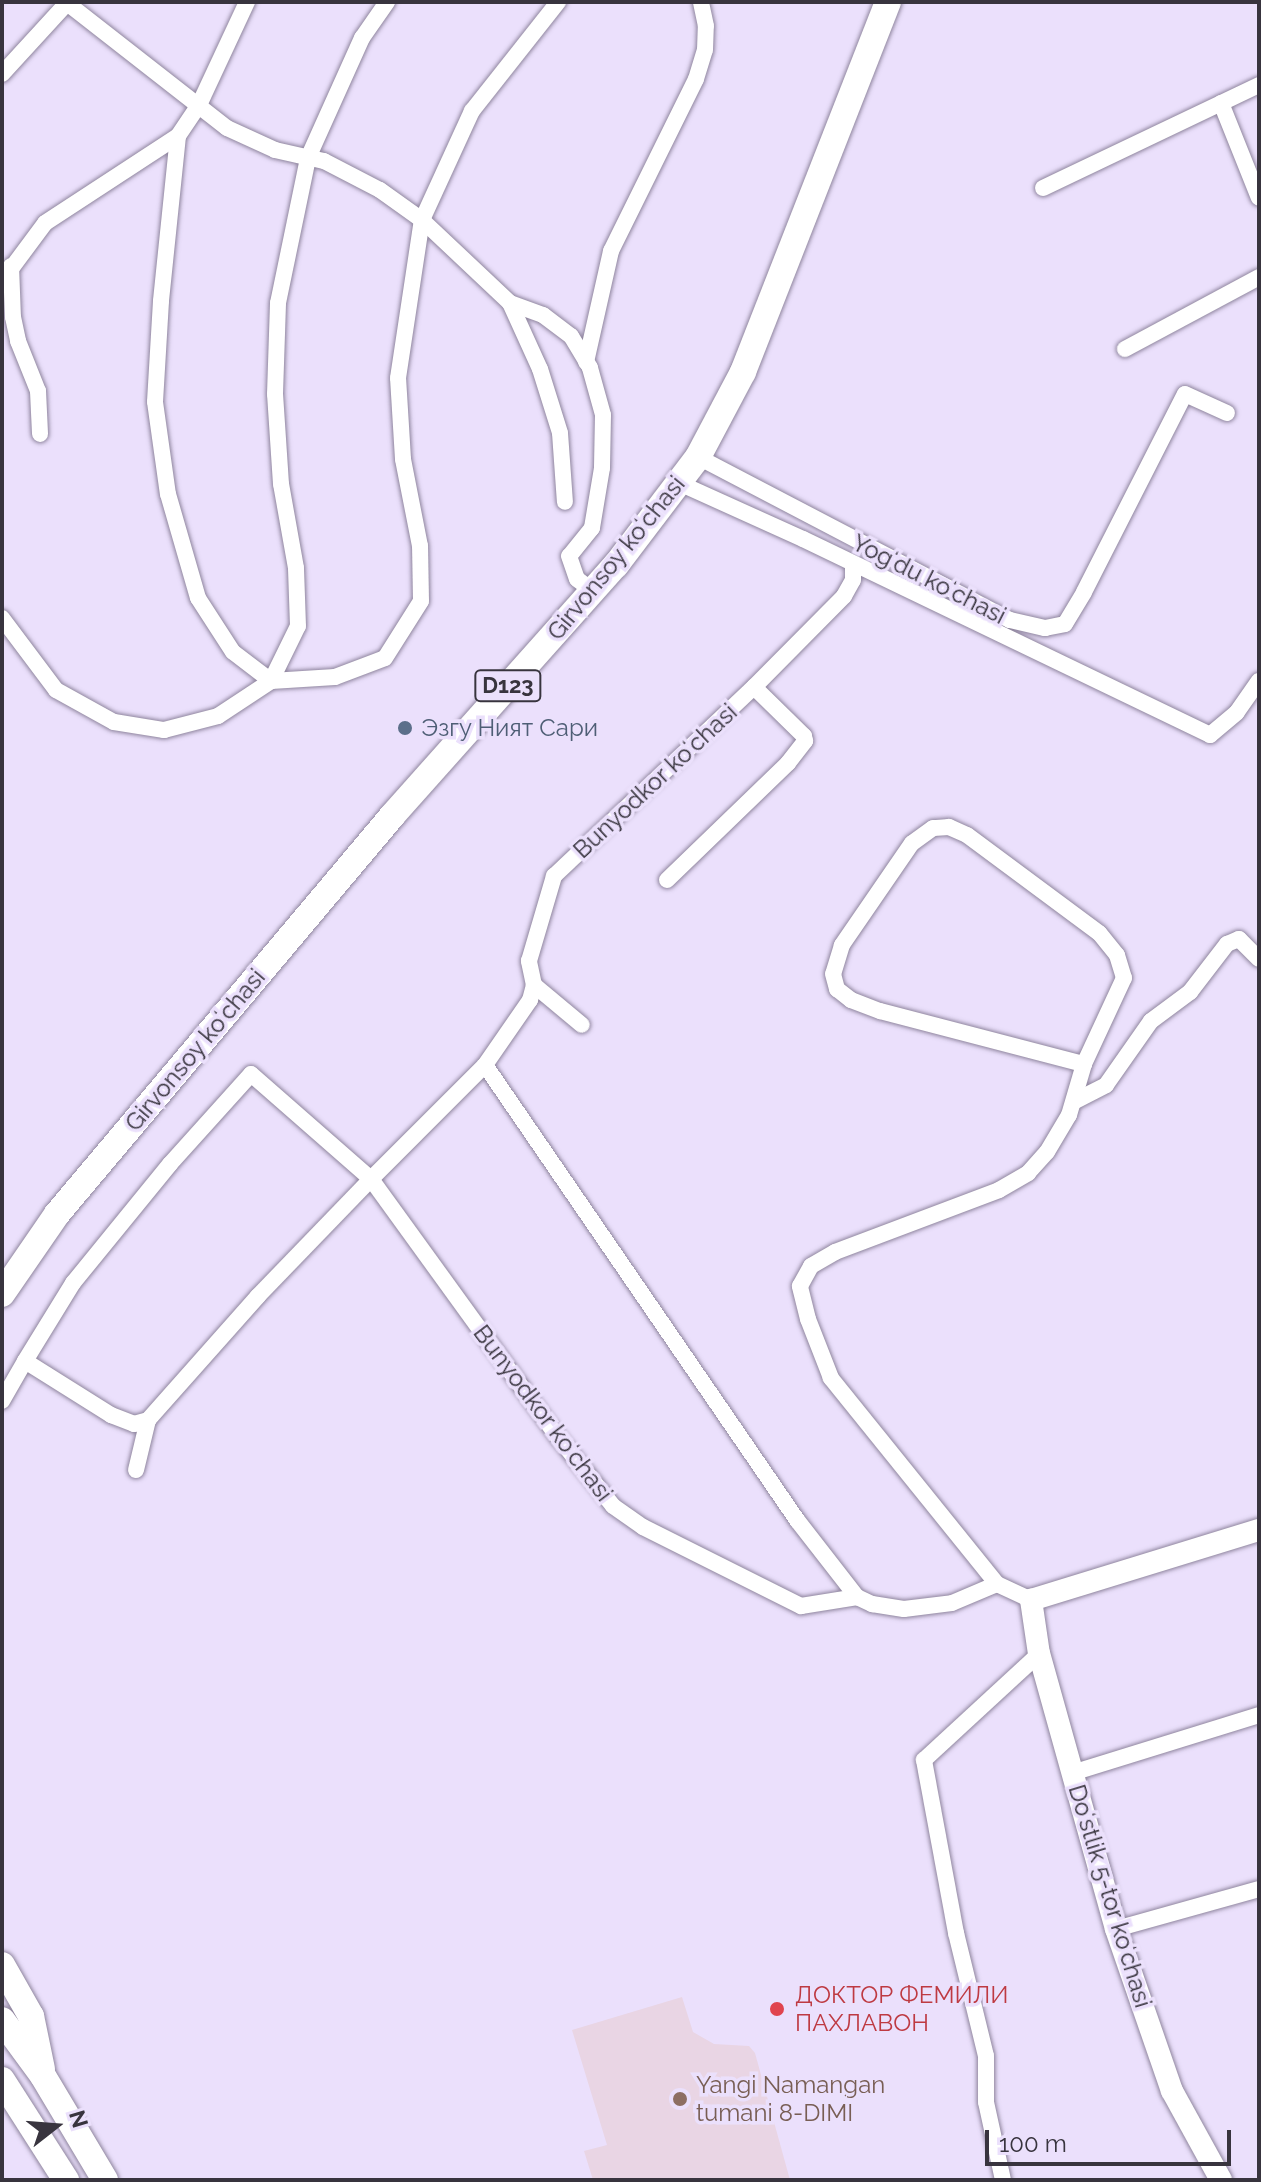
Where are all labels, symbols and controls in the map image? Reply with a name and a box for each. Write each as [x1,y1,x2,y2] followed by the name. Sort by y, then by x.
[541,470,691,646] street label: Girvonsoy koʻchasi
[847,528,1011,630] street label: Yogʻdu koʻchasi
[474,668,542,704] road number: D123
[567,698,743,864] street label: Bunyodkor koʻchasi
[421,714,599,742] place label: Эзгу Ният Сари
[396,719,414,737] marker: Эзгу Ният Сари
[119,963,271,1137] street label: Girvonsoy koʻchasi
[467,1319,619,1507] street label: Bunyodkor koʻchasi
[1062,1781,1158,2011] street label: Doʻstlik 5-tor koʻchasi
[795,1981,1008,2037] place label: ДОКТОР ФЕМИЛИ ПАХЛАВОН
[766,1998,788,2020] marker: ДОКТОР ФЕМИЛИ ПАХЛАВОН
[696,2071,885,2127] place label: Yangi Namangan tumani 8-DIMI
[16,2086,96,2166] north arrow
[671,2090,689,2108] marker: Yangi Namangan tumani 8-DIMI
[64,2107,94,2131] text: N
[989,2114,1235,2164] scale bar
[999,2129,1067,2158] text: 100 m

